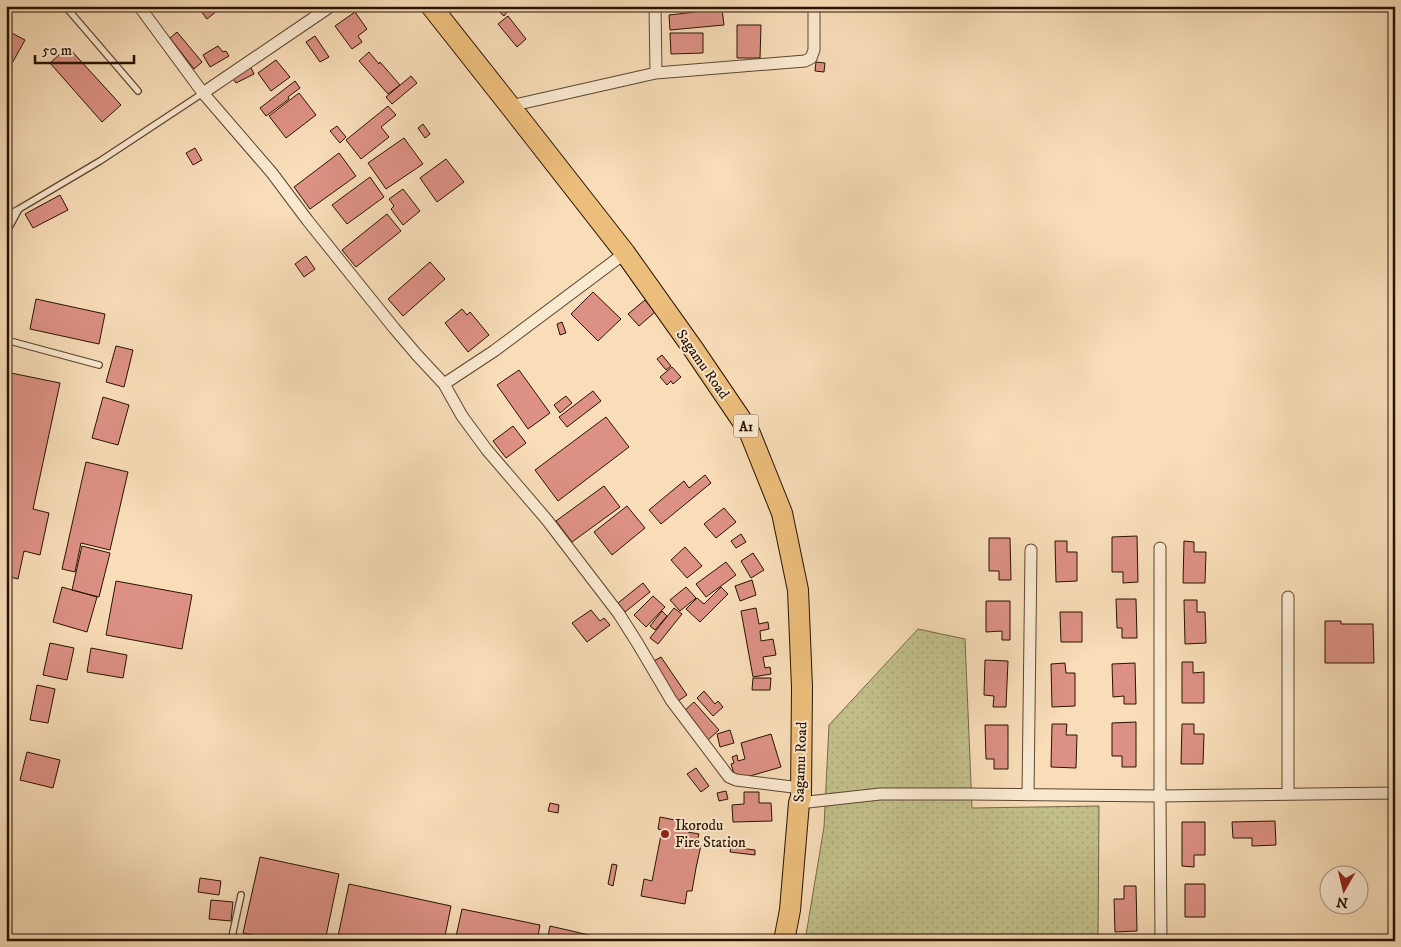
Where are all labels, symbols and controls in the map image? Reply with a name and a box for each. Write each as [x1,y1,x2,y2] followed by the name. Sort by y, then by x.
[35,32,134,64] scale bar
[42,41,72,60] text: 50 m
[672,326,734,403] street label: Sagamu Road
[734,414,758,438] road number: A1
[790,721,811,803] street label: Sagamu Road
[675,816,746,852] place label: Ikorodu Fire Station
[659,828,671,840] marker: Ikorodu Fire Station
[1318,864,1368,914] north arrow
[1335,892,1349,912] text: N

